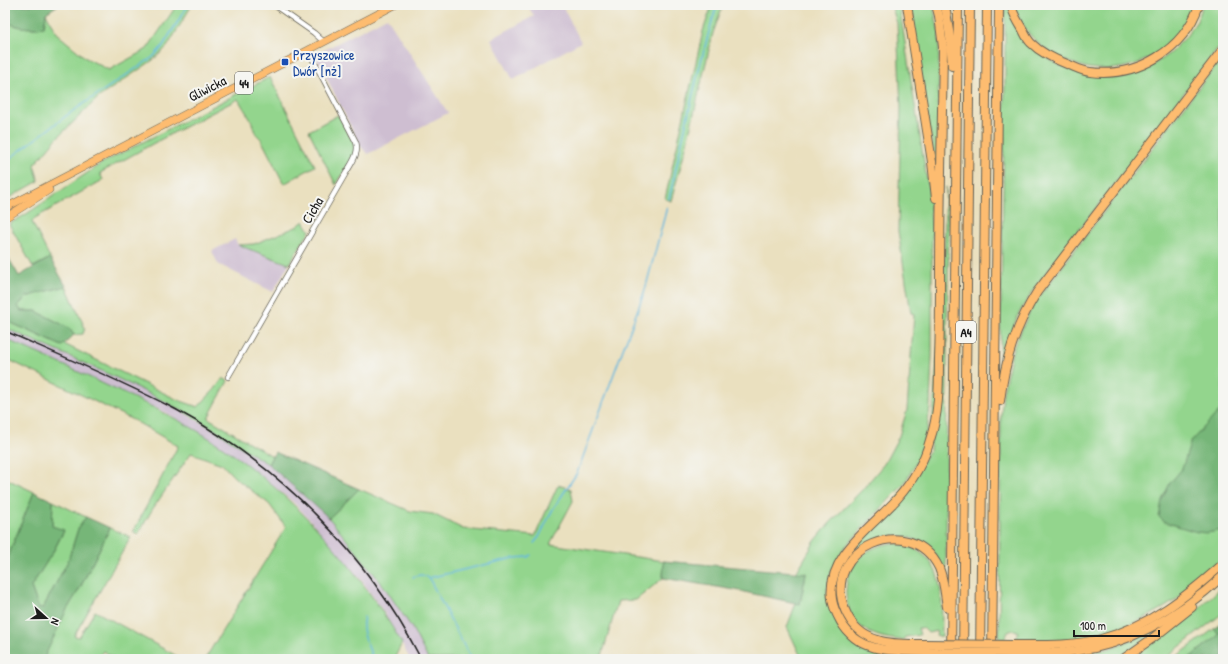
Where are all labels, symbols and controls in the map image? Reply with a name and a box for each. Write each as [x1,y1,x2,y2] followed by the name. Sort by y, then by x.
[293,45,355,80] place label: Przyszowice Dwór [nż]
[280,57,290,67] marker: Przyszowice Dwór [nż]
[185,70,230,106] street label: Gliwicka
[235,72,253,94] road number: 44
[297,193,327,227] street label: Cicha
[956,321,976,343] road number: A4
[26,598,66,638] north arrow
[1074,612,1159,638] scale bar
[48,616,63,627] text: N
[1080,617,1106,634] text: 100 m

